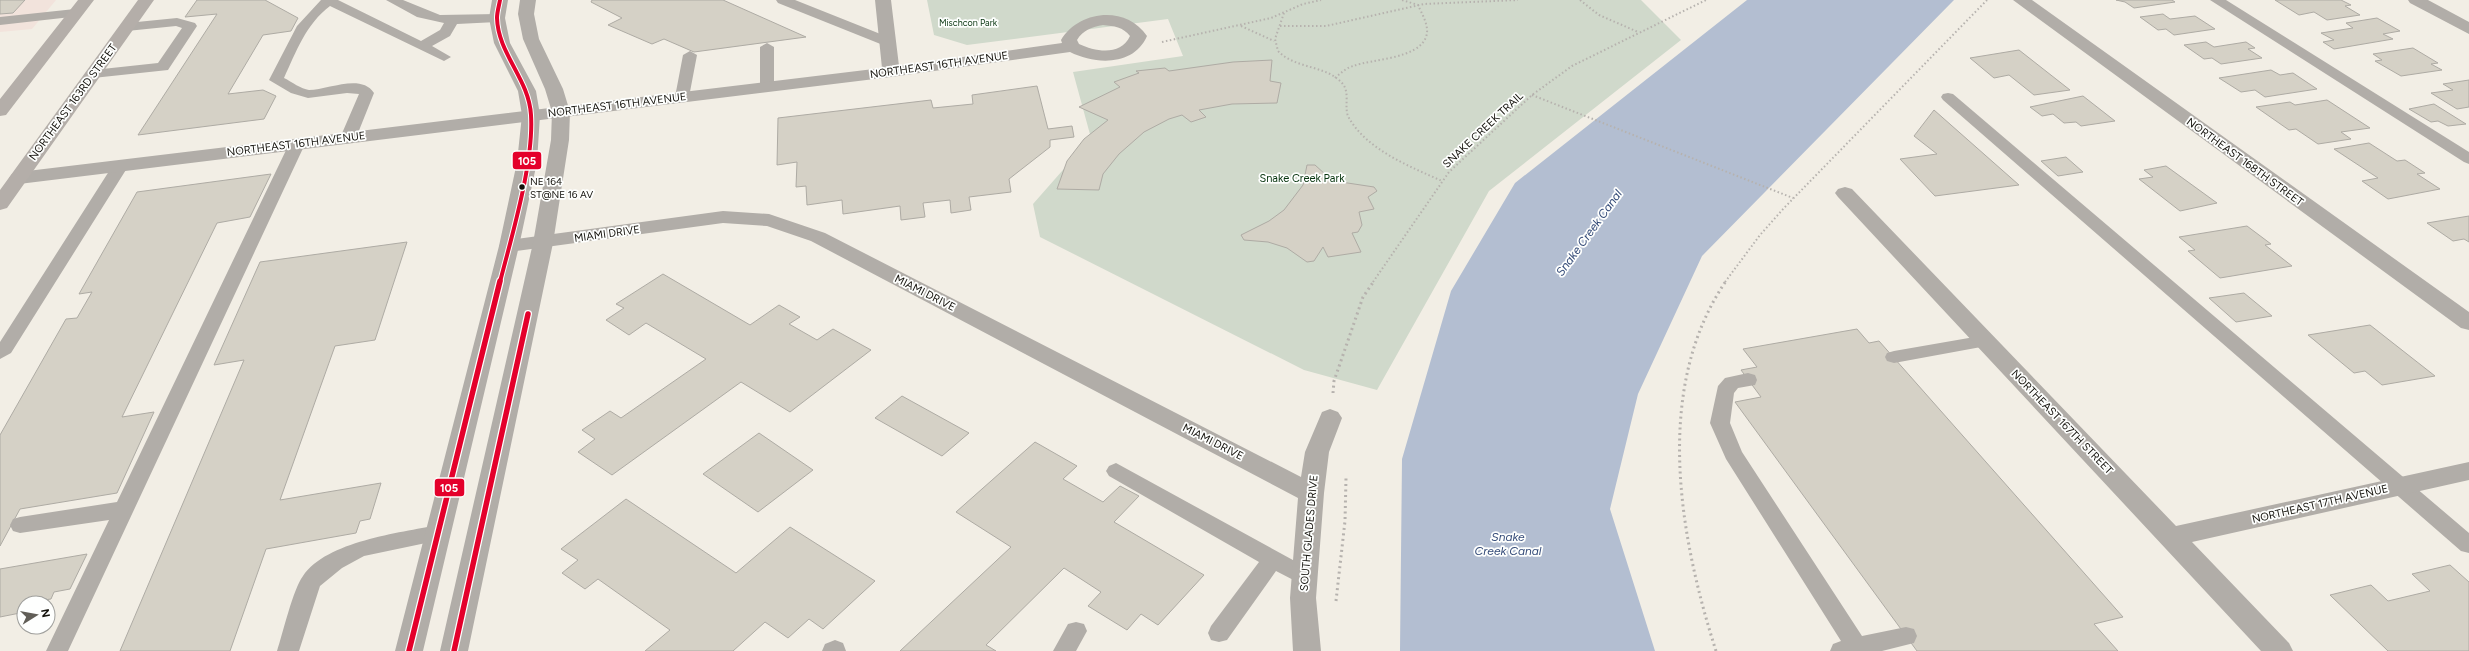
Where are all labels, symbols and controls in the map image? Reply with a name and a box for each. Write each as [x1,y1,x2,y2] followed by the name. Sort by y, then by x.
[939,17,998,28] park label: Mischcon Park
[26,41,120,163] street label: NORTHEAST 163RD STREET
[869,49,1009,81] street label: NORTHEAST 16TH AVENUE
[1440,89,1526,171] street label: SNAKE CREEK TRAIL
[547,90,687,120] street label: NORTHEAST 16TH AVENUE
[2184,115,2306,209] street label: NORTHEAST 168TH STREET
[226,129,366,159] street label: NORTHEAST 16TH AVENUE
[512,151,542,170] line badge: 105
[518,155,536,168] text: 105
[1259,172,1345,185] park label: Snake Creek Park
[530,175,593,201] place label: NE 164 ST@NE 16 AV
[517,182,527,192] marker: NE 164 ST@NE 16 AV
[1553,187,1625,279] water label: Snake Creek Canal
[573,223,641,245] street label: MIAMI DRIVE
[893,272,957,314] street label: MIAMI DRIVE
[2009,367,2115,477] street label: NORTHEAST 167TH STREET
[1181,421,1245,463] street label: MIAMI DRIVE
[1297,474,1321,592] street label: SOUTH GLADES DRIVE
[434,478,465,497] line badge: 105
[440,482,458,495] text: 105
[2251,482,2389,526] street label: NORTHEAST 17TH AVENUE
[1475,530,1542,558] water label: Snake Creek Canal
[16,595,56,635] north arrow
[38,608,53,619] text: N

